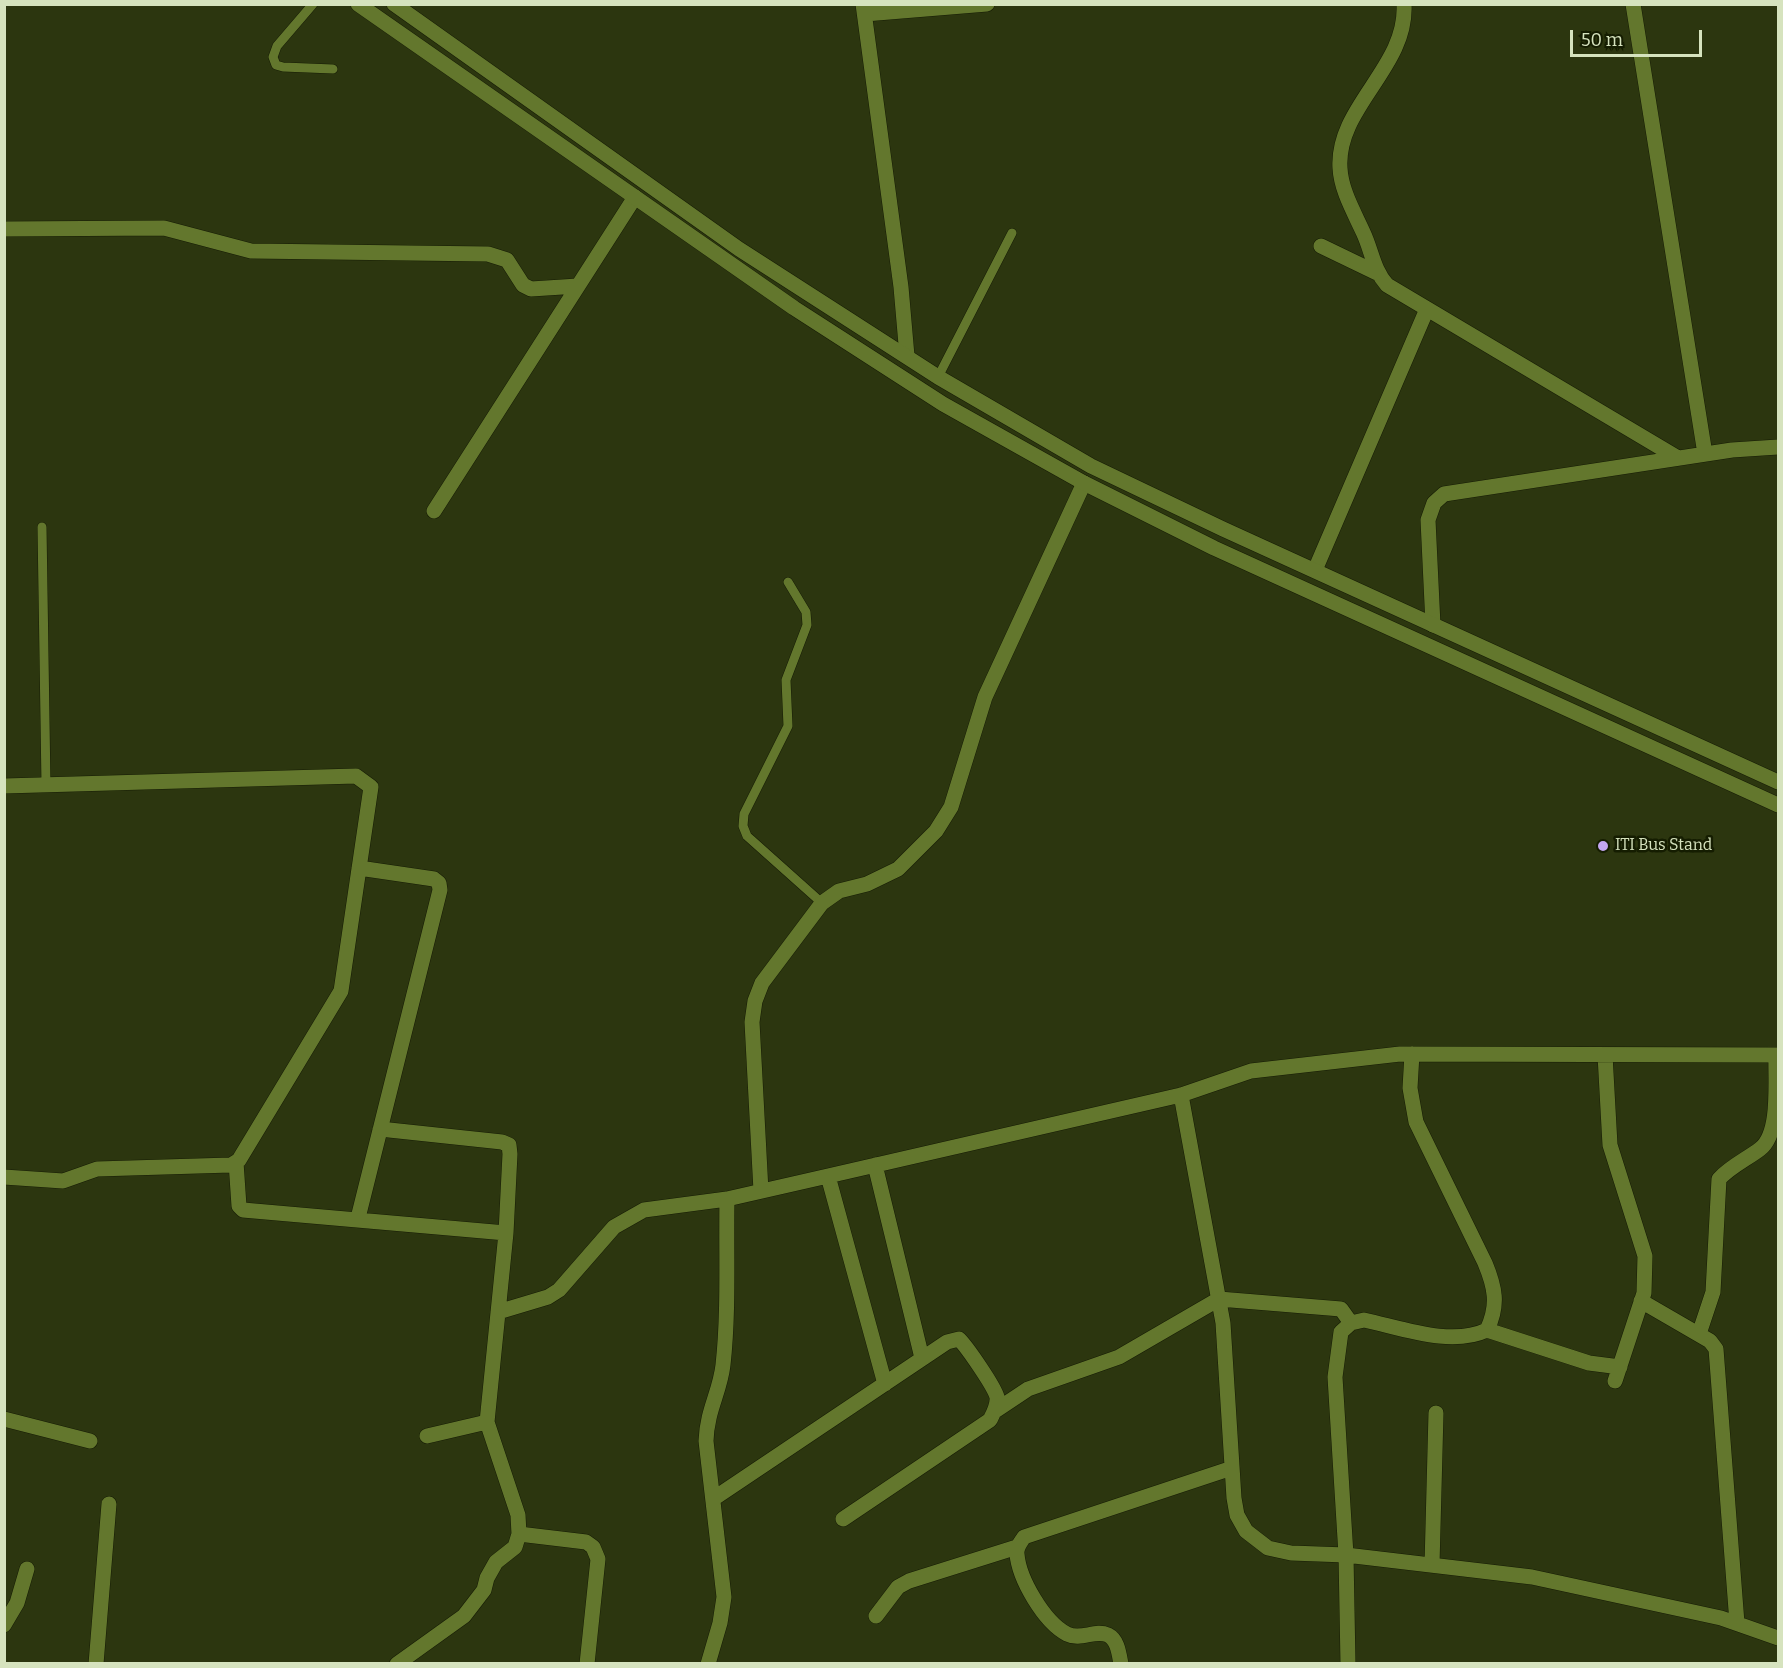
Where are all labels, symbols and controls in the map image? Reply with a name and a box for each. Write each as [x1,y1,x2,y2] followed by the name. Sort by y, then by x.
[1573,18,1705,56] scale bar
[1581,29,1623,51] text: 50 m
[1615,836,1712,856] place label: ITI Bus Stand
[1596,839,1610,853] marker: ITI Bus Stand

